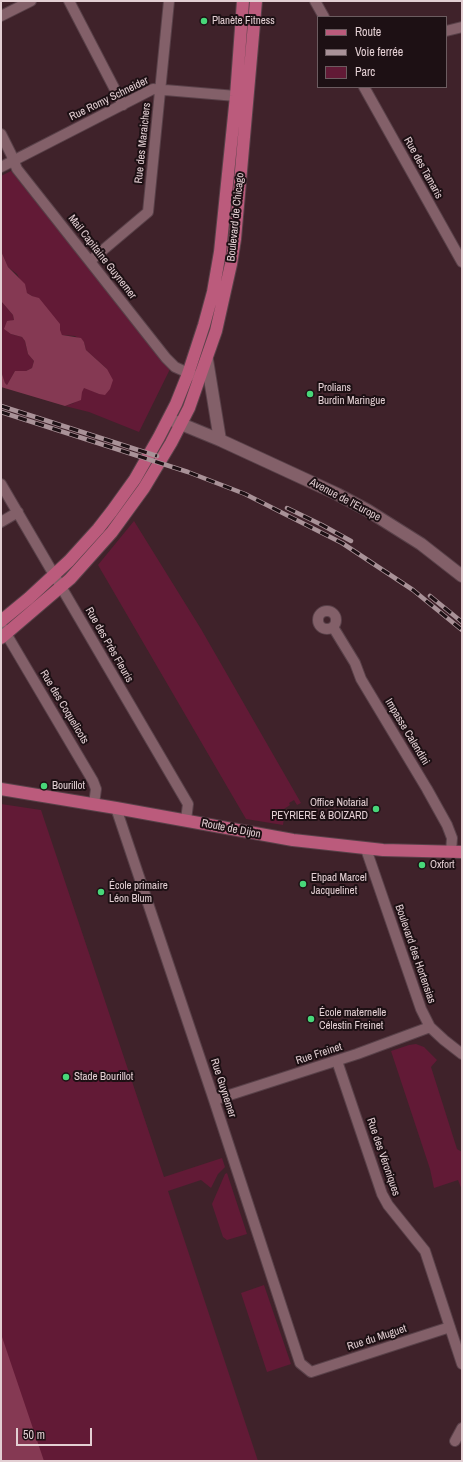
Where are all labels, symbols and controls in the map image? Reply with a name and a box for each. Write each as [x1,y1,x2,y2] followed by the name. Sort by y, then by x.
[212,14,275,28] place label: Planète Fitness
[199,16,209,26] marker: Planète Fitness
[317,16,447,88] legend
[355,24,381,40] text: Route
[355,44,403,60] text: Voie ferrée
[355,64,375,80] text: Parc
[67,74,151,124] street label: Rue Romy Schneider
[132,102,154,184] street label: Rue des Maraichers
[401,135,445,201] street label: Rue des Tamaris
[225,172,247,262] street label: Boulevard de Chicago
[65,212,139,302] street label: Mail Capitaine Guynemer
[318,381,385,407] place label: Prolians Burdin Maringue
[305,389,315,399] marker: Prolians Burdin Maringue
[307,476,383,524] street label: Avenue de l'Europe
[82,605,136,685] street label: Rue des Près Fleuris
[37,668,91,746] street label: Rue des Coquelicots
[382,696,432,768] street label: Impasse Calendini
[52,779,85,793] place label: Bourillot
[39,781,49,791] marker: Bourillot
[271,796,368,822] place label: Office Notarial PEYRIERE & BOIZARD
[371,804,381,814] marker: Office Notarial PEYRIERE & BOIZARD
[200,817,262,841] street label: Route de Dijon
[430,858,455,872] place label: Oxfort
[417,860,427,870] marker: Oxfort
[311,871,367,897] place label: Ehpad Marcel Jacquelinet
[109,879,168,905] place label: École primaire Léon Blum
[298,879,308,889] marker: Ehpad Marcel Jacquelinet
[96,887,106,897] marker: École primaire Léon Blum
[392,903,438,1005] street label: Boulevard des Hortensias
[319,1006,386,1032] place label: École maternelle Célestin Freinet
[306,1014,316,1024] marker: École maternelle Célestin Freinet
[294,1040,344,1068] street label: Rue Freinet
[207,1057,239,1119] street label: Rue Guynemer
[74,1070,133,1084] place label: Stade Bourillot
[61,1072,71,1082] marker: Stade Bourillot
[363,1116,403,1198] street label: Rue des Véroniques
[346,1322,408,1354] street label: Rue du Muguet
[18,1420,94,1446] scale bar
[23,1427,45,1443] text: 50 m

